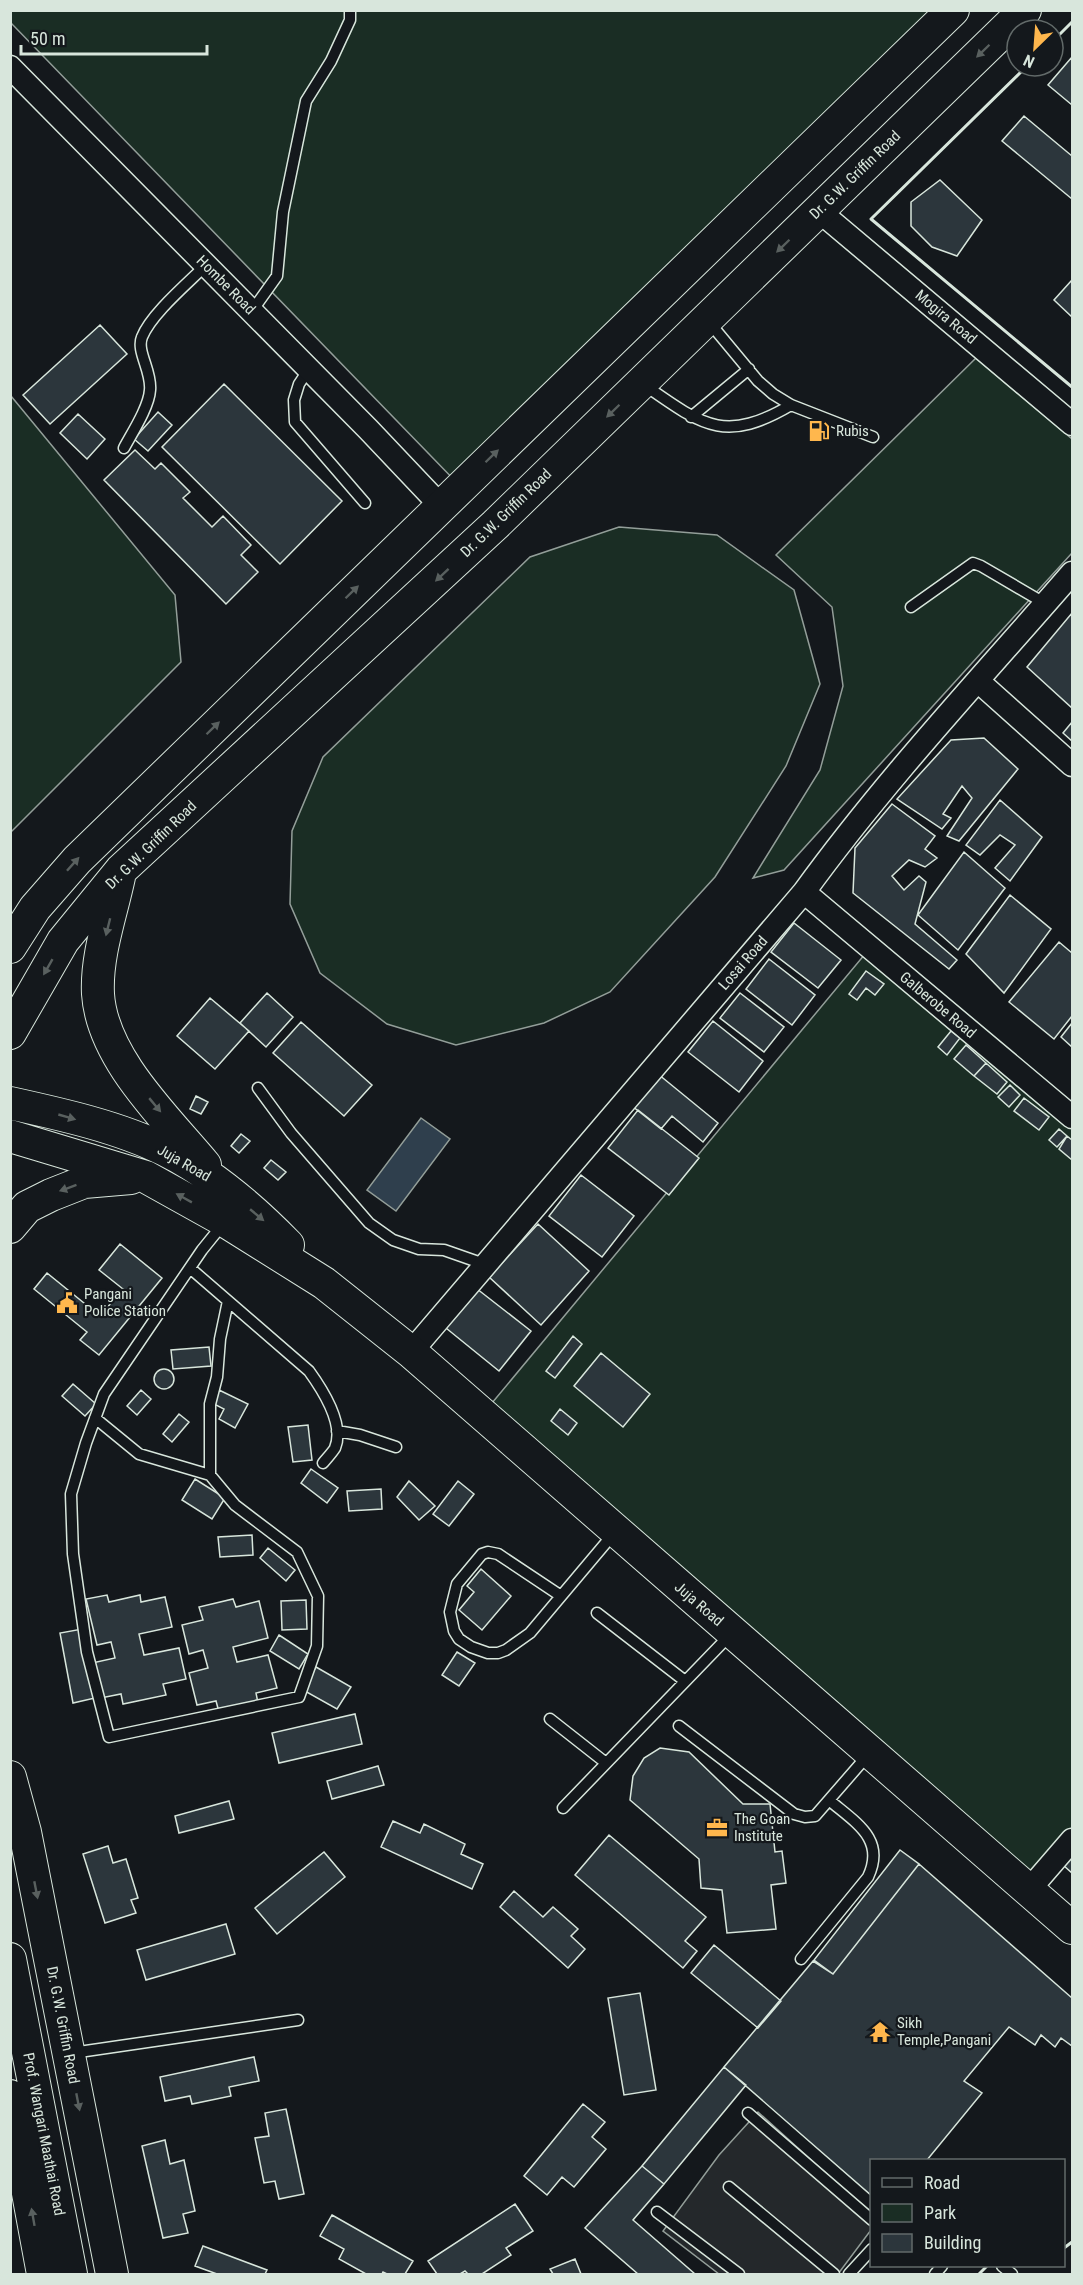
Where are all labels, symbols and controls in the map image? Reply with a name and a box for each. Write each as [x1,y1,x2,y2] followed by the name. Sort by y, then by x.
[21,18,207,56] scale bar
[1005,18,1065,78] north arrow
[30,28,65,49] text: 50 m
[976,44,990,58] one-way arrow
[1020,50,1037,72] text: N
[806,127,904,223] street label: Dr. G.W. Griffin Road
[776,238,790,252] one-way arrow
[193,252,259,318] street label: Hombe Road
[912,286,980,348] street label: Mogira Road
[606,403,620,417] one-way arrow
[807,419,831,443] fuel station icon: Rubis
[836,422,869,440] place label: Rubis
[485,449,500,463] one-way arrow
[457,465,555,561] street label: Dr. G.W. Griffin Road
[435,567,449,581] one-way arrow
[345,585,359,599] one-way arrow
[205,721,220,735] one-way arrow
[102,797,200,893] street label: Dr. G.W. Griffin Road
[66,857,80,872] one-way arrow
[102,918,112,936] one-way arrow
[715,932,771,994] street label: Losai Road
[43,959,53,976] one-way arrow
[896,968,980,1042] street label: Galberobe Road
[148,1097,161,1112] one-way arrow
[58,1113,76,1122] one-way arrow
[154,1141,214,1185] street label: Juja Road
[59,1184,77,1194] one-way arrow
[175,1193,192,1203] one-way arrow
[249,1208,264,1221] one-way arrow
[84,1285,166,1320] place label: Pangani Police Station
[55,1291,79,1315] public building icon: Pangani Police Station
[671,1578,727,1630] street label: Juja Road
[734,1810,790,1845] place label: The Goan Institute
[705,1816,729,1840] office icon: The Goan Institute
[32,1881,41,1900] one-way arrow
[43,1965,83,2085] street label: Dr. G.W. Griffin Road
[897,2014,991,2049] place label: Sikh Temple,Pangani
[868,2020,892,2044] temple icon: Sikh Temple,Pangani
[19,2051,69,2217] street label: Prof. Wangari Maathai Road
[74,2092,83,2111] one-way arrow
[870,2159,1065,2267] legend
[924,2172,960,2193] text: Road
[924,2202,956,2223] text: Park
[28,2207,37,2226] one-way arrow
[924,2232,981,2253] text: Building

